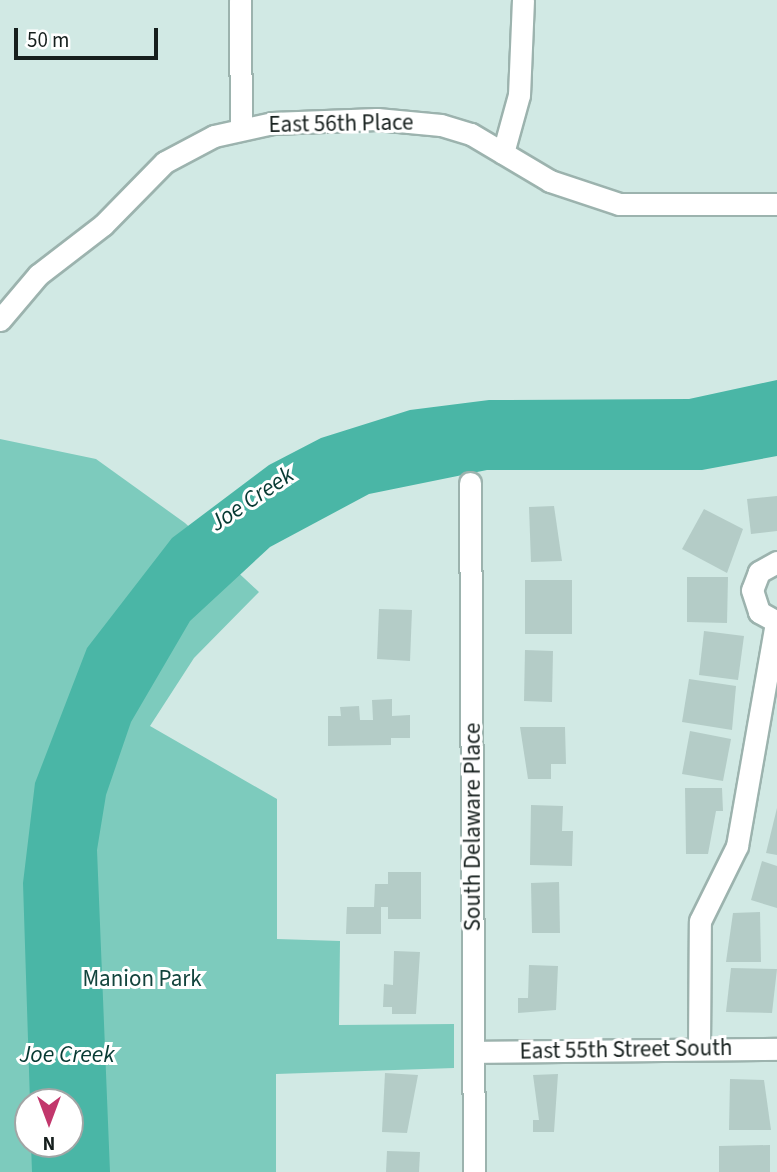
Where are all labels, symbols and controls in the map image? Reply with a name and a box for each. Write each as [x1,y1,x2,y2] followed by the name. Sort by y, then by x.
[18,14,161,58] scale bar
[27,25,69,55] text: 50 m
[268,109,414,139] street label: East 56th Place
[204,460,300,538] water label: Joe Creek
[459,723,487,931] street label: South Delaware Place
[82,965,202,993] park label: Manion Park
[519,1034,733,1066] street label: East 55th Street South
[19,1041,115,1069] water label: Joe Creek
[14,1088,84,1158] north arrow
[43,1129,55,1156] text: N

